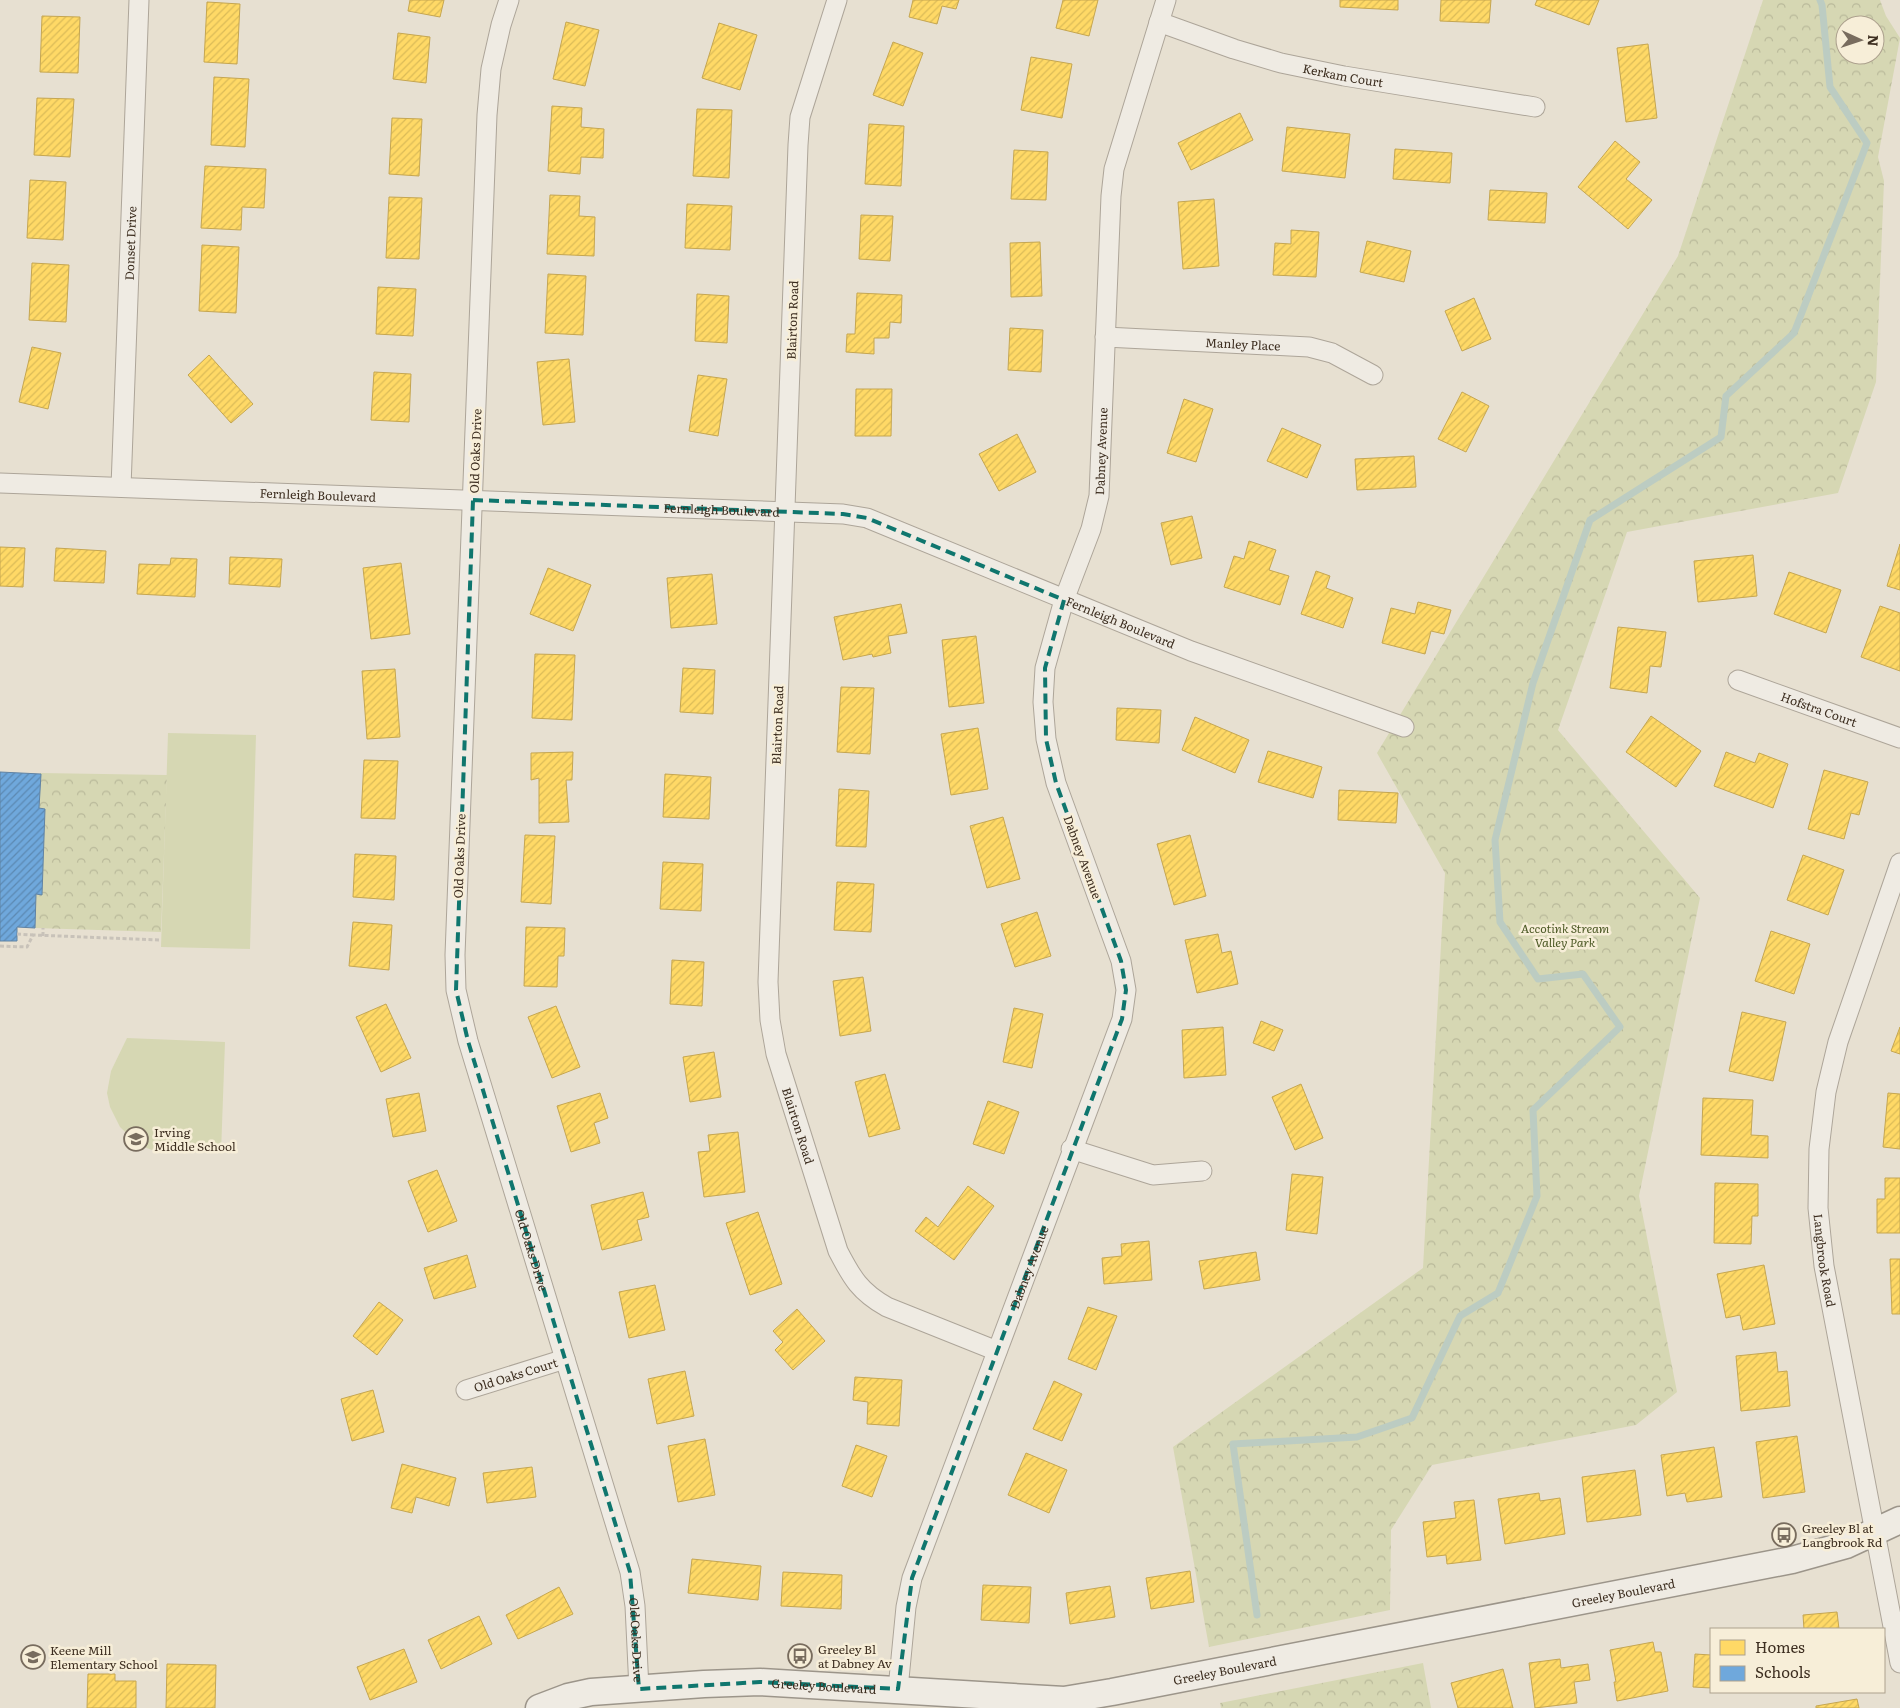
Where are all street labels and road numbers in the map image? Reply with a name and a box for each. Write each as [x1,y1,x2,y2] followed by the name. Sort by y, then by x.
[1301,59,1385,91] street label: Kerkam Court
[120,206,140,281] street label: Donset Drive
[782,279,802,360] street label: Blairton Road
[1205,333,1281,355] street label: Manley Place
[1090,407,1112,495] street label: Dabney Avenue
[465,408,485,494] street label: Old Oaks Drive
[259,484,377,506] street label: Fernleigh Boulevard
[663,498,781,521] street label: Fernleigh Boulevard
[1063,592,1178,653] street label: Fernleigh Boulevard
[767,684,787,765] street label: Blairton Road
[1778,687,1860,731] street label: Hofstra Court
[449,813,469,899] street label: Old Oaks Drive
[1060,813,1106,901] street label: Dabney Avenue
[778,1085,819,1167] street label: Blairton Road
[511,1207,553,1293] street label: Old Oaks Drive
[1810,1213,1841,1309] street label: Langbrook Road
[1005,1223,1053,1312] street label: Dabney Avenue
[471,1353,560,1396] street label: Old Oaks Court
[1570,1574,1677,1612] street label: Greeley Boulevard
[625,1596,648,1683] street label: Old Oaks Drive
[1172,1651,1279,1689] street label: Greeley Boulevard
[771,1674,878,1698] street label: Greeley Boulevard

